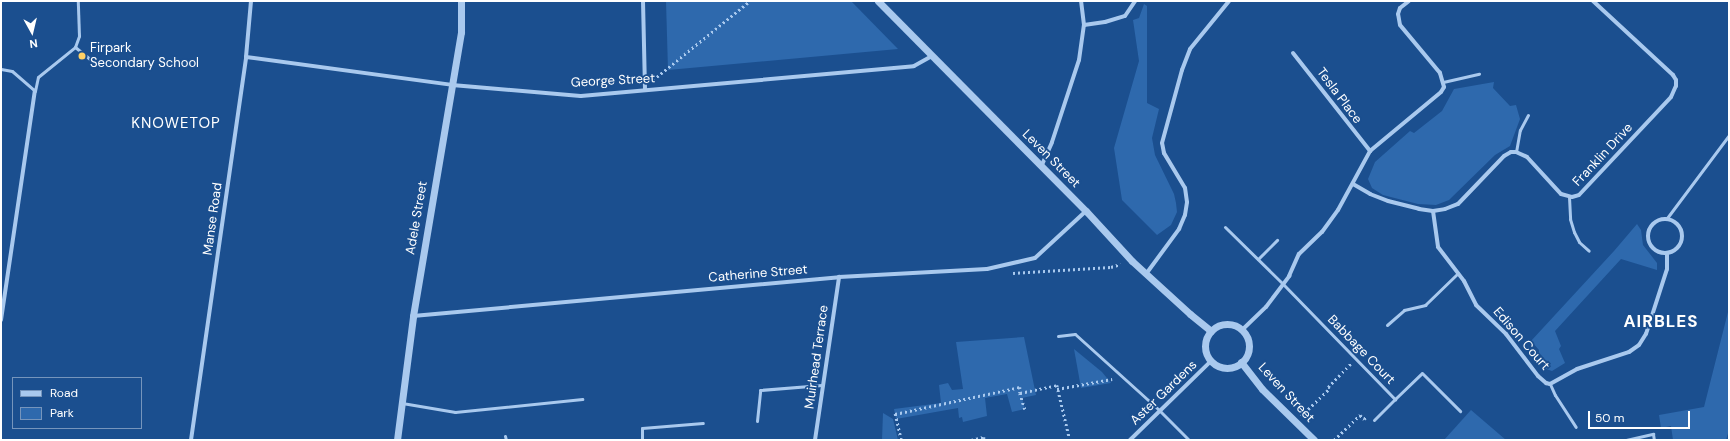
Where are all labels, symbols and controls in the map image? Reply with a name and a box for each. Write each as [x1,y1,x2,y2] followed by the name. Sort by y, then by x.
[12,12,52,52] north arrow
[29,36,39,51] text: N
[90,41,199,72] place label: Firpark Secondary School
[77,51,87,61] marker: Firpark Secondary School
[1313,65,1365,127] street label: Tesla Place
[571,71,655,91] street label: George Street
[131,115,221,133] district label: KNOWETOP
[1570,120,1636,190] street label: Franklin Drive
[1019,127,1083,191] street label: Leven Street
[403,180,431,256] street label: Adele Street
[200,182,226,256] street label: Manse Road
[708,262,808,286] street label: Catherine Street
[802,304,832,410] street label: Muirhead Terrace
[1489,304,1553,374] street label: Edison Court
[1324,312,1398,388] street label: Babbage Court
[1624,312,1698,332] district label: AIRBLES
[1127,357,1201,429] street label: Aster Gardens
[1255,360,1317,426] street label: Leven Street
[12,377,142,429] legend
[50,385,78,401] text: Road
[1590,403,1692,429] scale bar
[50,405,74,421] text: Park
[1595,410,1624,426] text: 50 m

